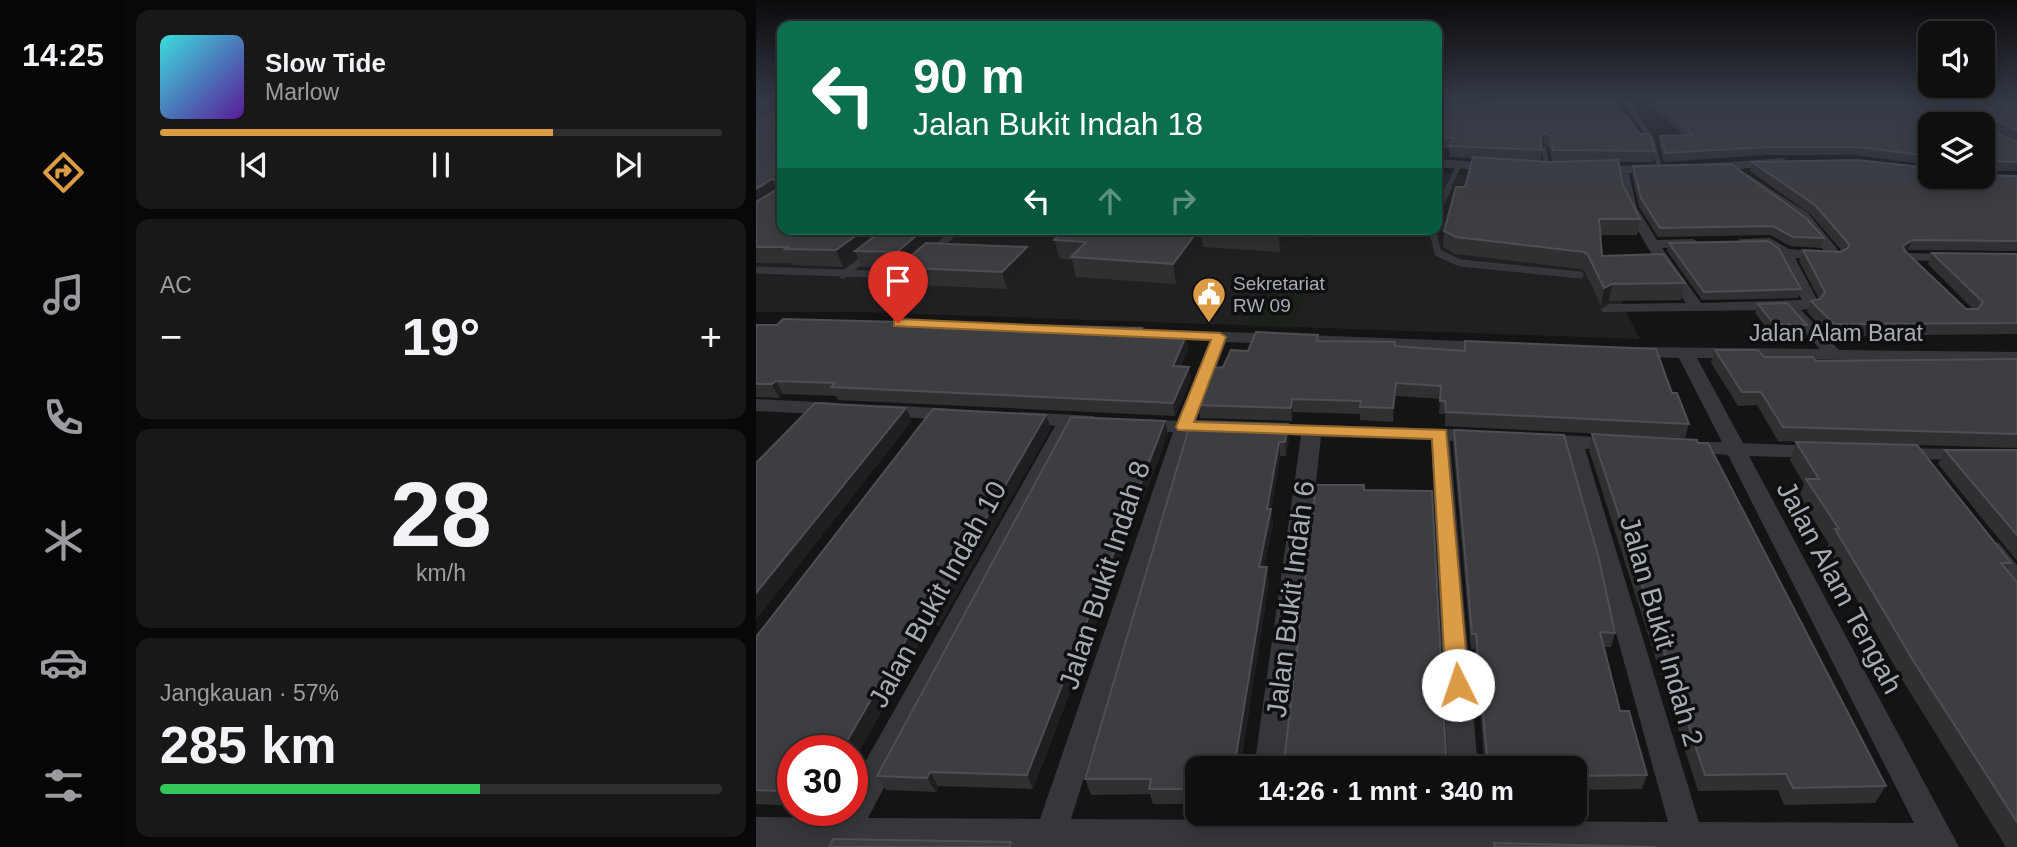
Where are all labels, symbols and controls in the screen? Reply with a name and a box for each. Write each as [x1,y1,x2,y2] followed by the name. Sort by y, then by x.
[1918,21,1995,189] map controls
[1918,21,1995,98] button: sound
[22,37,104,73] text: 14:25
[265,48,386,78] text: Slow Tide
[798,49,889,140] icon: left
[913,49,1025,103] text: 90 m
[265,79,339,105] text: Marlow
[913,106,1203,142] text: Jalan Bukit Indah 18
[1918,112,1995,189] button: layers
[235,146,273,184] icon: previous
[422,146,460,184] icon: pause
[609,146,647,184] icon: next
[39,148,88,197] icon: directions
[1018,182,1056,220] icon: left
[1091,182,1129,220] icon: ahead
[1164,182,1202,220] icon: right
[868,251,928,323] pin
[879,262,917,300] icon: arrive
[39,270,88,319] icon: music
[160,272,192,298] text: AC
[1233,273,1326,316] place label: Sekretariat RW 09
[1190,275,1228,324] public building icon: Sekretariat RW 09
[402,308,480,366] text: 19°
[160,316,182,358] text: −
[700,316,722,358] text: +
[1749,320,1924,346] street label: Jalan Alam Barat
[39,393,88,442] icon: phone
[1053,457,1156,693] street label: Jalan Bukit Indah 8
[390,464,492,565] text: 28
[862,476,1013,713] street label: Jalan Bukit Indah 10
[1770,476,1909,699] street label: Jalan Alam Tengah
[1261,479,1320,719] street label: Jalan Bukit Indah 6
[1614,512,1709,750] street label: Jalan Bukit Indah 2
[39,516,88,565] icon: climate
[416,560,466,586] text: km/h
[39,638,88,687] icon: car
[1421,648,1495,722] position arrow
[160,680,339,706] text: Jangkauan · 57%
[160,716,336,774] text: 285 km
[777,735,868,826] speed limit sign: 30
[39,761,88,810] icon: filters
[1258,776,1514,806] text: 14:26 · 1 mnt · 340 m

